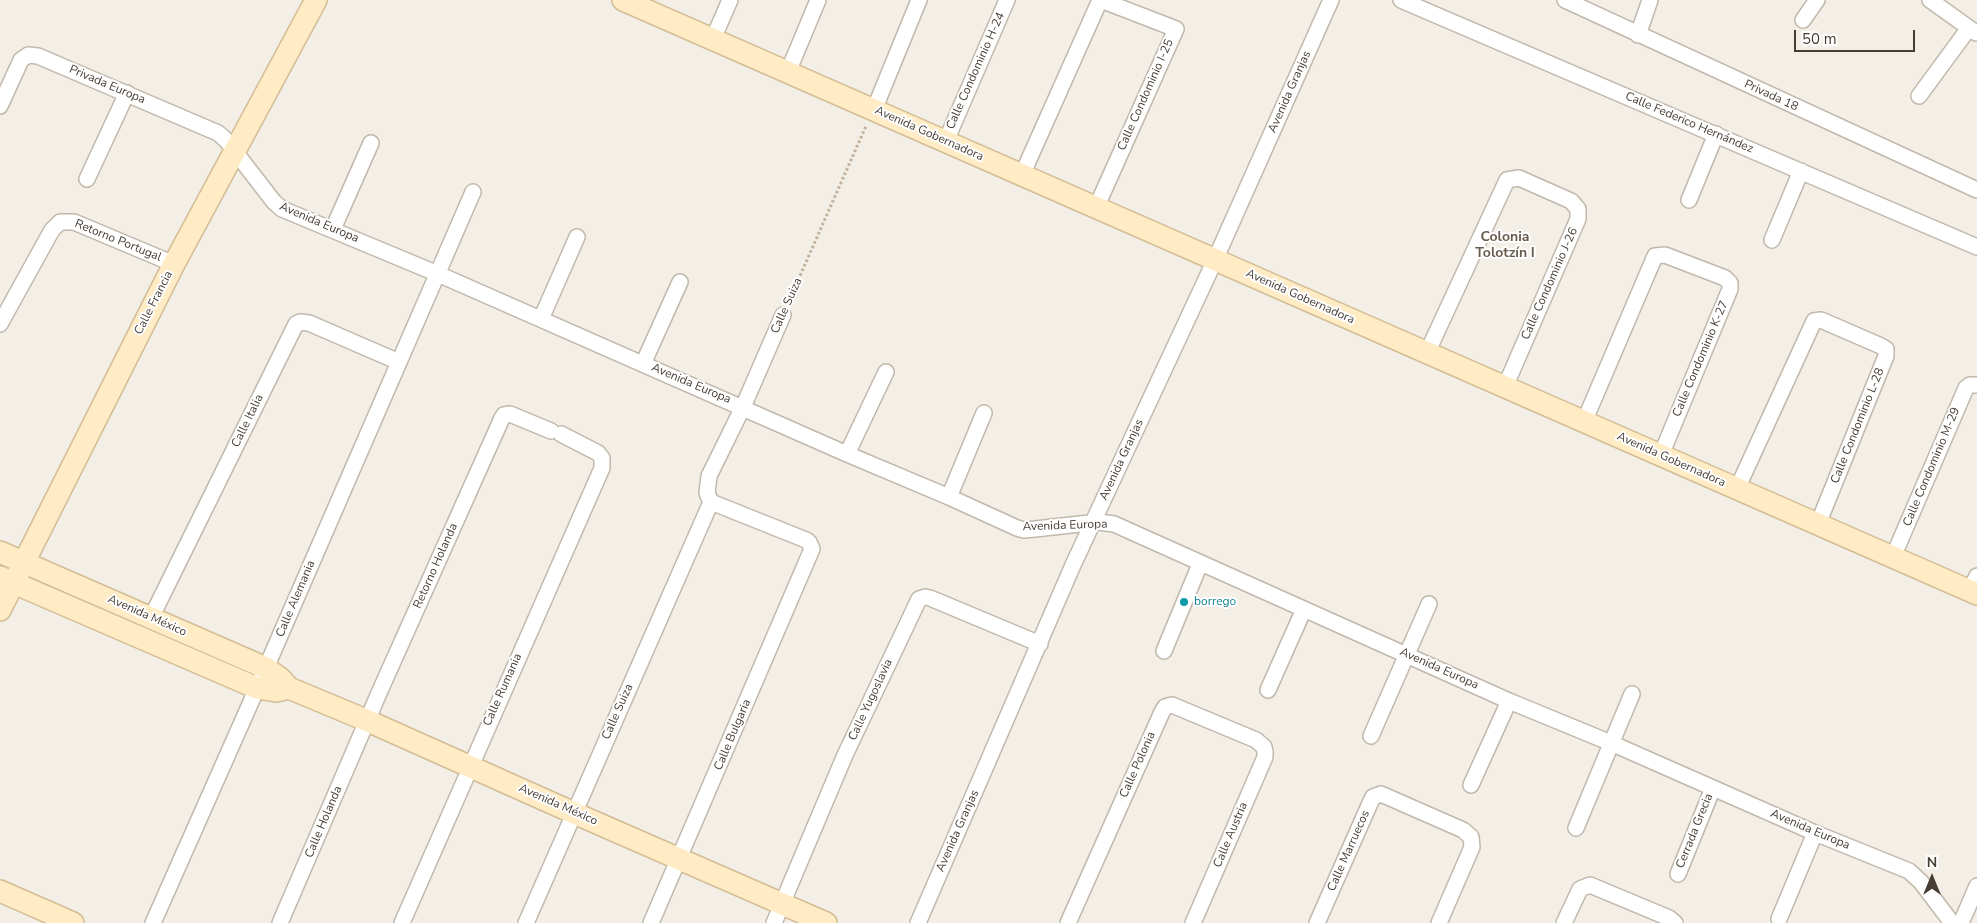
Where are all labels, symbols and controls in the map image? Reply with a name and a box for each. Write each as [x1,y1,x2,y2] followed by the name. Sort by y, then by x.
[944,10,1008,132] street label: Calle Condominio H-24
[1797,20,1918,52] scale bar
[1802,29,1837,49] text: 50 m
[1115,37,1177,153] street label: Calle Condominio I-25
[1266,49,1314,135] street label: Avenida Granjas
[67,62,147,108] street label: Privada Europa
[1742,77,1800,115] street label: Privada 18
[1623,89,1755,157] street label: Calle Federico Hernández
[872,104,986,164] street label: Avenida Gobernadora
[277,200,361,246] street label: Avenida Europa
[72,217,164,265] street label: Retorno Portugal
[1519,226,1581,342] street label: Calle Condominio J-26
[1475,230,1535,262] district label: Colonia Tolotzín I
[1243,267,1357,327] street label: Avenida Gobernadora
[132,269,176,337] street label: Calle Francia
[768,276,806,336] street label: Calle Suiza
[1670,299,1732,419] street label: Calle Condominio K-27
[649,361,733,407] street label: Avenida Europa
[1828,366,1888,486] street label: Calle Condominio L-28
[229,392,267,450] street label: Calle Italia
[1900,405,1964,529] street label: Calle Condominio M-29
[1097,417,1147,503] street label: Avenida Granjas
[1614,430,1728,490] street label: Avenida Gobernadora
[1022,517,1108,535] street label: Avenida Europa
[411,521,461,611] street label: Retorno Holanda
[273,558,319,640] street label: Calle Alemania
[105,592,189,640] street label: Avenida México
[1194,595,1236,609] place label: borrego
[1178,596,1190,608] marker: borrego
[1397,645,1481,693] street label: Avenida Europa
[481,651,525,729] street label: Calle Rumania
[846,657,896,743] street label: Calle Yugoslavia
[599,682,637,742] street label: Calle Suiza
[712,697,754,773] street label: Calle Bulgaria
[1117,730,1159,800] street label: Calle Polonia
[516,781,600,829] street label: Avenida México
[302,784,346,860] street label: Calle Holanda
[934,788,982,874] street label: Avenida Granjas
[1673,791,1717,871] street label: Cerrada Grecia
[1211,800,1251,870] street label: Calle Austria
[1768,807,1852,853] street label: Avenida Europa
[1325,808,1373,894] street label: Calle Marruecos
[1907,853,1957,903] north arrow
[1927,853,1937,872] text: N

